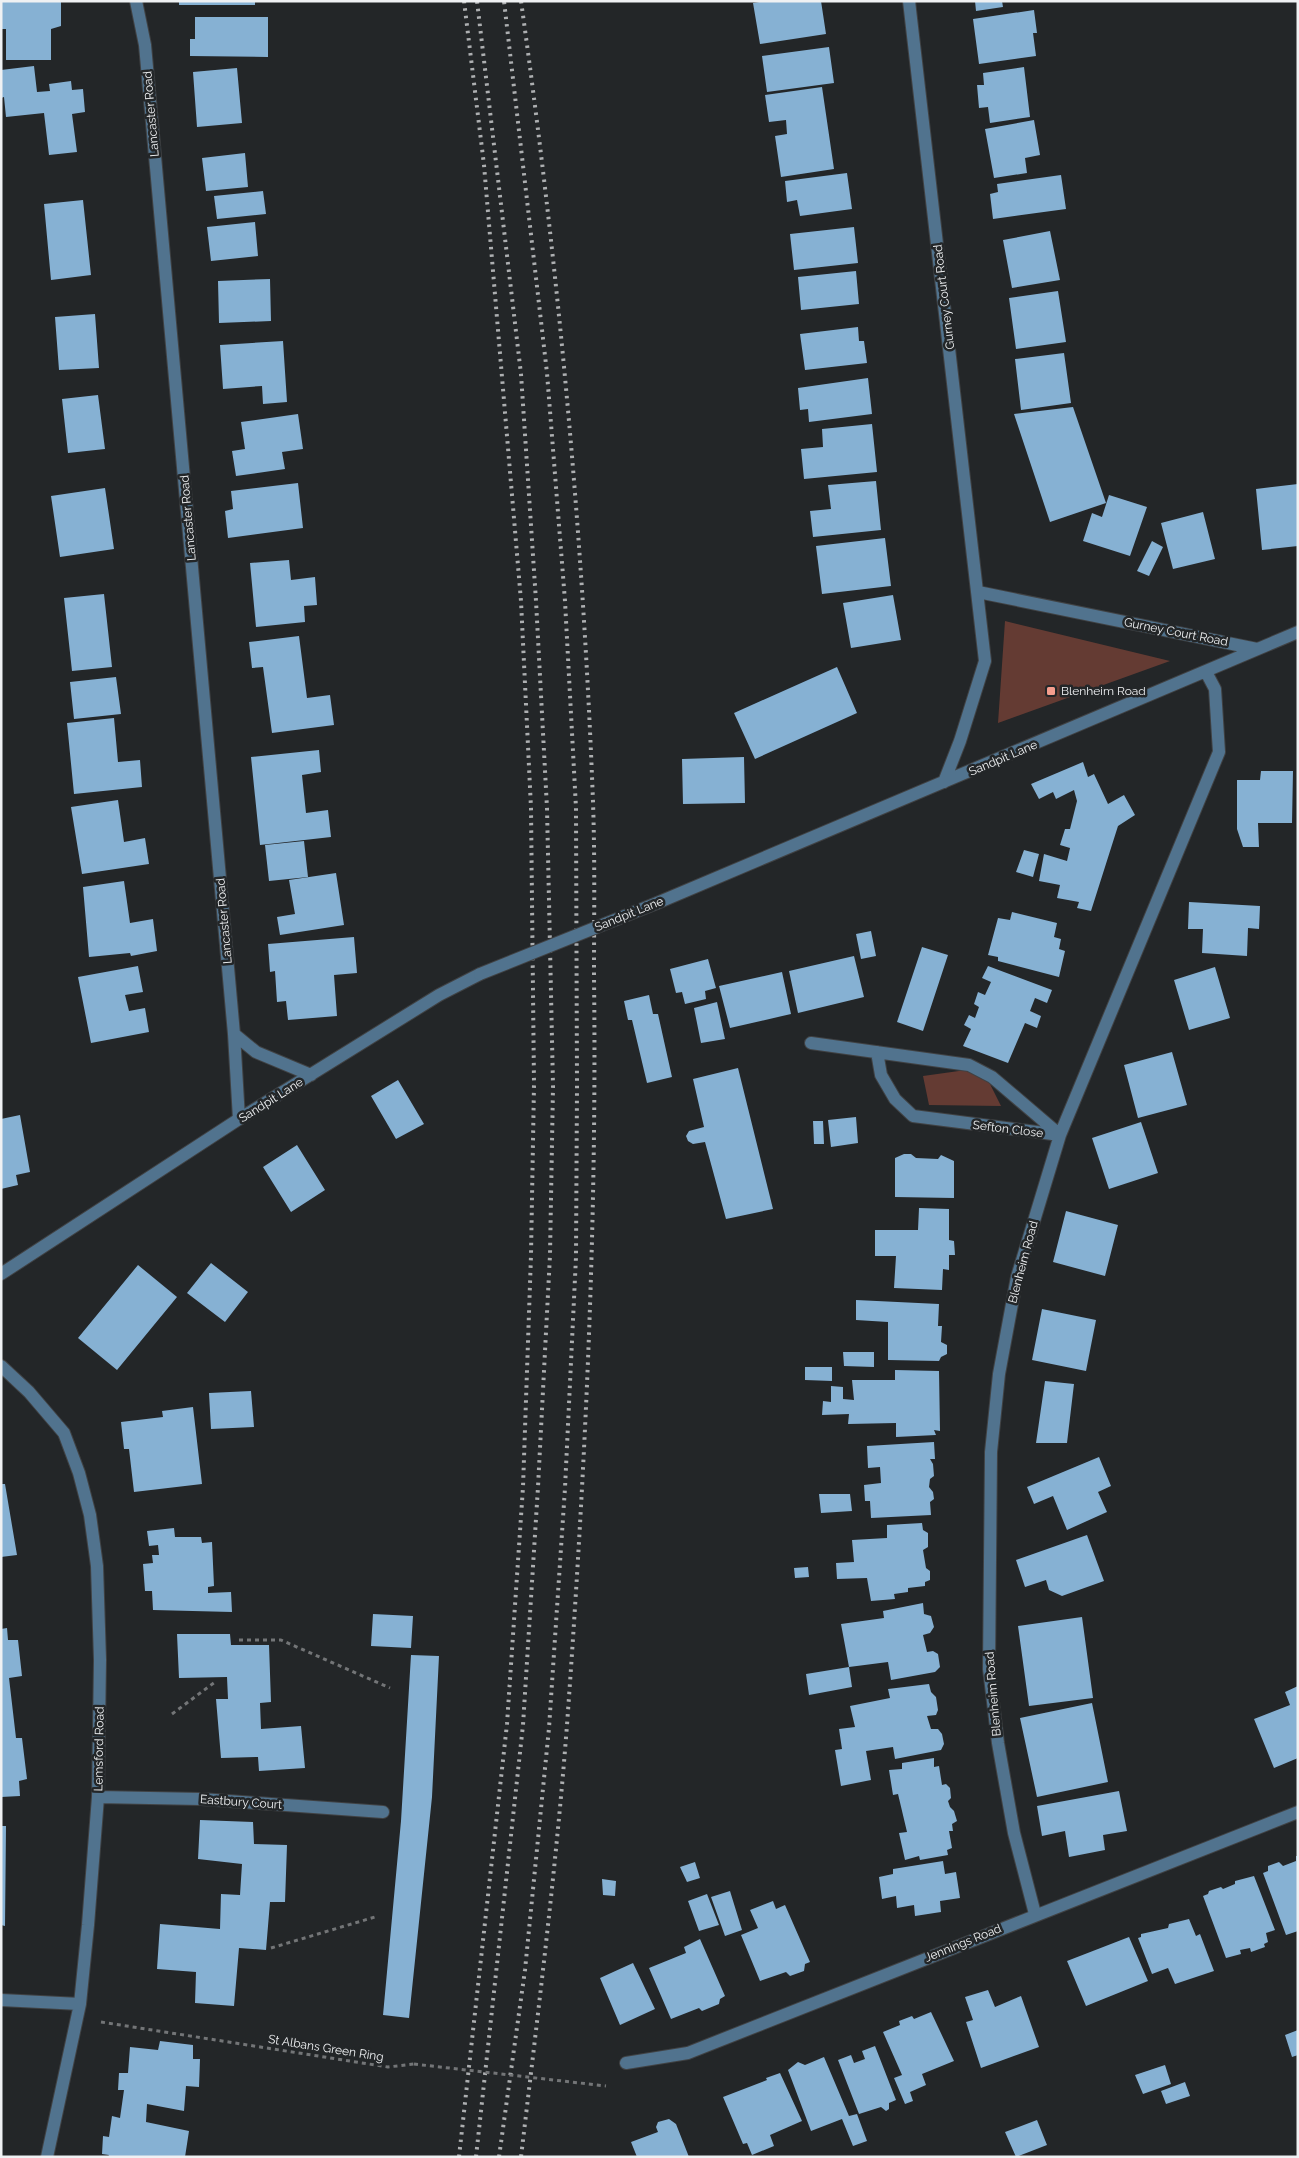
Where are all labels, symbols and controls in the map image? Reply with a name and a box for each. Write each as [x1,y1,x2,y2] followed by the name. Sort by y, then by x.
[140,70,162,158] street label: Lancaster Road
[931,244,957,350] street label: Gurney Court Road
[177,474,199,562] street label: Lancaster Road
[1123,615,1229,649] street label: Gurney Court Road
[1061,684,1146,698] place label: Blenheim Road
[1045,685,1057,697] marker: Blenheim Road
[967,737,1039,779] street label: Sandpit Lane
[213,877,235,965] street label: Lancaster Road
[593,894,665,934] street label: Sandpit Lane
[236,1075,306,1125] street label: Sandpit Lane
[972,1118,1044,1140] street label: Sefton Close
[1005,1219,1041,1305] street label: Blenheim Road
[982,1651,1004,1737] street label: Blenheim Road
[91,1706,107,1792] street label: Lemsford Road
[199,1792,283,1812] street label: Eastbury Court
[923,1921,1003,1965] street label: Jennings Road
[267,2032,385,2064] street label: St Albans Green Ring

